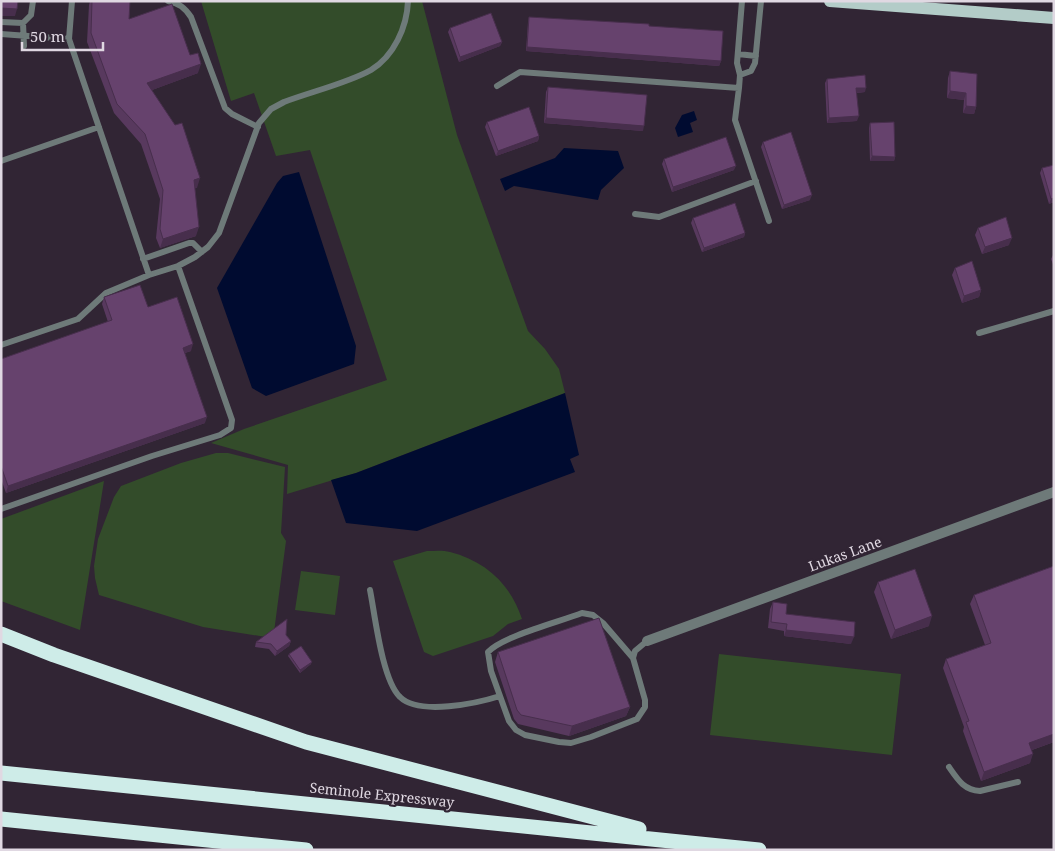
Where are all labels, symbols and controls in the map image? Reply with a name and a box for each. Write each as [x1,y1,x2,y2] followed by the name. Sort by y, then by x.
[22,20,104,52] scale bar
[30,26,65,46] text: 50 m
[806,531,884,576] street label: Lukas Lane
[309,777,455,812] street label: Seminole Expressway

